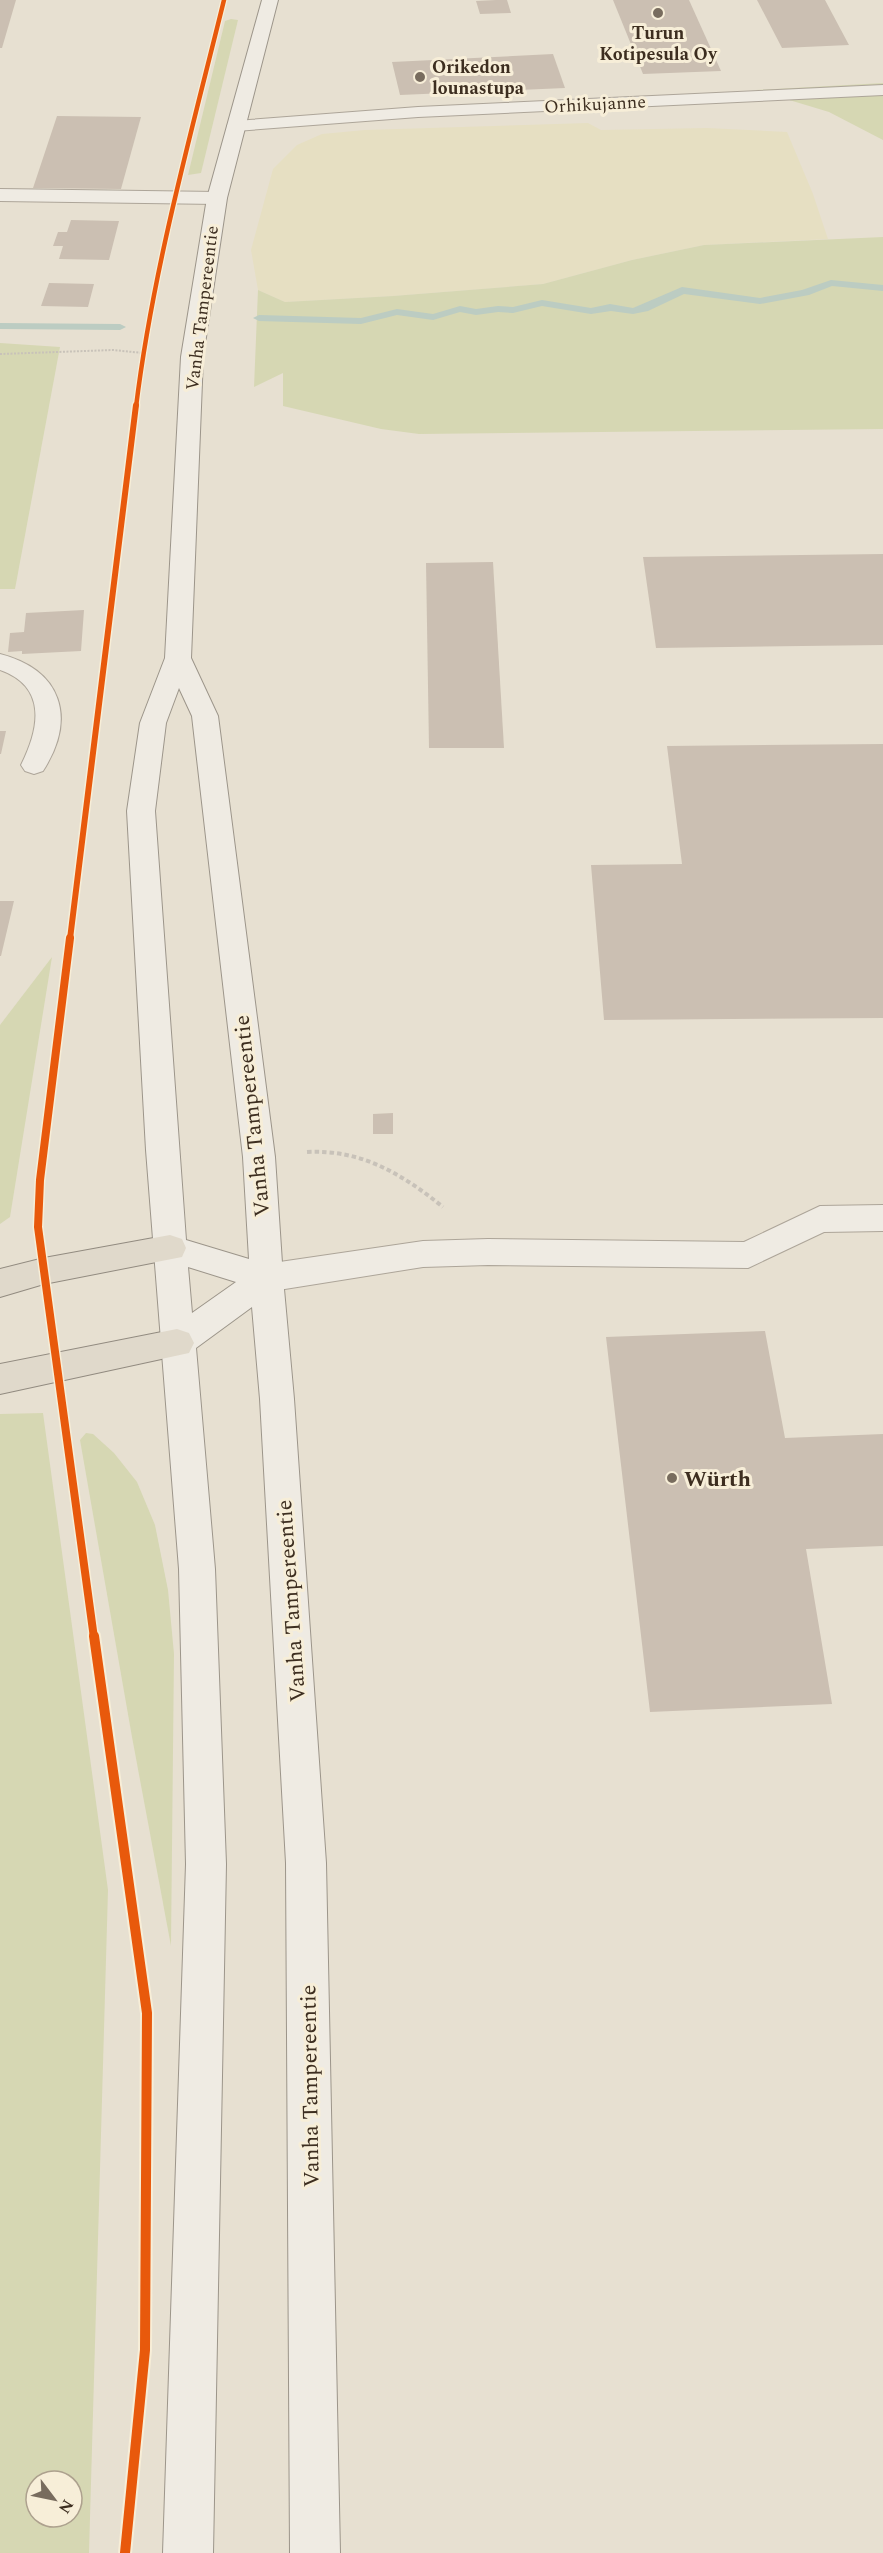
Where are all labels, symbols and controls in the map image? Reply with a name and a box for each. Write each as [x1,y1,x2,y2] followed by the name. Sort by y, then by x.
[651,6,665,20] marker: Turun Kotipesula Oy
[599,20,718,68] place label: Turun Kotipesula Oy
[432,54,525,102] place label: Orikedon lounastupa
[413,70,427,84] marker: Orikedon lounastupa
[543,88,647,121] street label: Orhikujanne
[179,224,226,392] street label: Vanha Tampereentie
[225,1013,279,1218] street label: Vanha Tampereentie
[684,1463,752,1496] place label: Würth
[665,1471,679,1485] marker: Würth
[268,1499,315,1703] street label: Vanha Tampereentie
[292,1984,329,2188] street label: Vanha Tampereentie
[24,2469,84,2529] north arrow
[52,2495,80,2518] text: N

